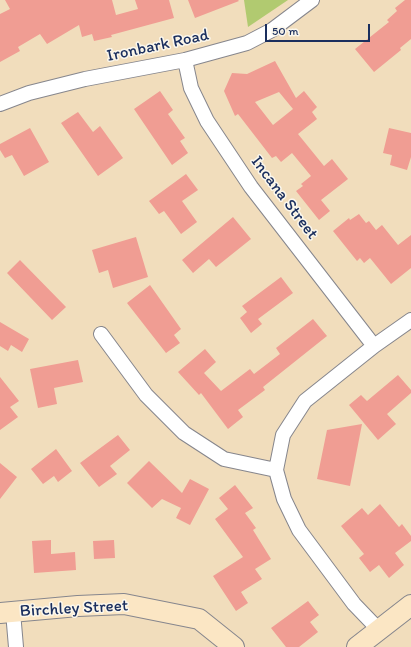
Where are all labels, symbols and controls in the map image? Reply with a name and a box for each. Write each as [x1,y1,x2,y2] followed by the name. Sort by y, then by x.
[267,16,372,42] scale bar
[272,24,298,38] text: 50 m
[105,25,211,67] street label: Ironbark Road
[246,152,322,244] street label: Incana Street
[19,596,129,622] street label: Birchley Street

